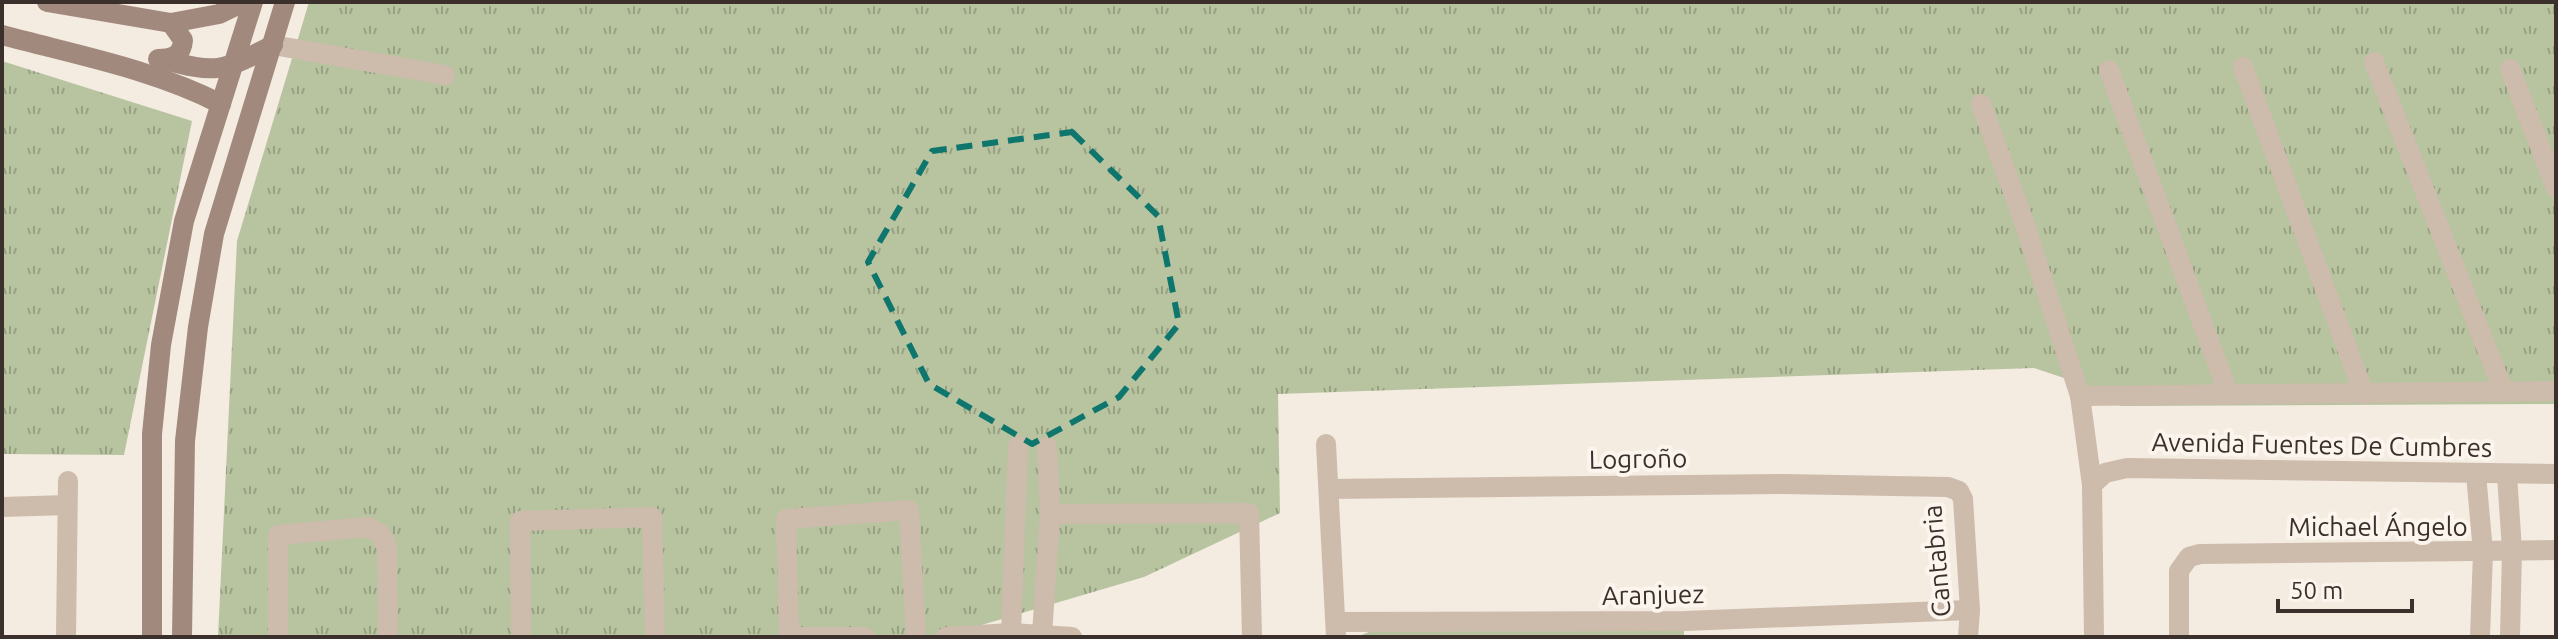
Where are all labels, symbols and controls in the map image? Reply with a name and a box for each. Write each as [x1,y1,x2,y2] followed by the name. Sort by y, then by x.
[2151,427,2493,462] street label: Avenida Fuentes De Cumbres
[1588,443,1687,474] street label: Logroño
[1917,504,1956,618] street label: Cantabria
[2288,511,2468,541] street label: Michael Ángelo
[2278,563,2412,613] scale bar
[2290,577,2343,604] text: 50 m
[1602,579,1704,610] street label: Aranjuez

